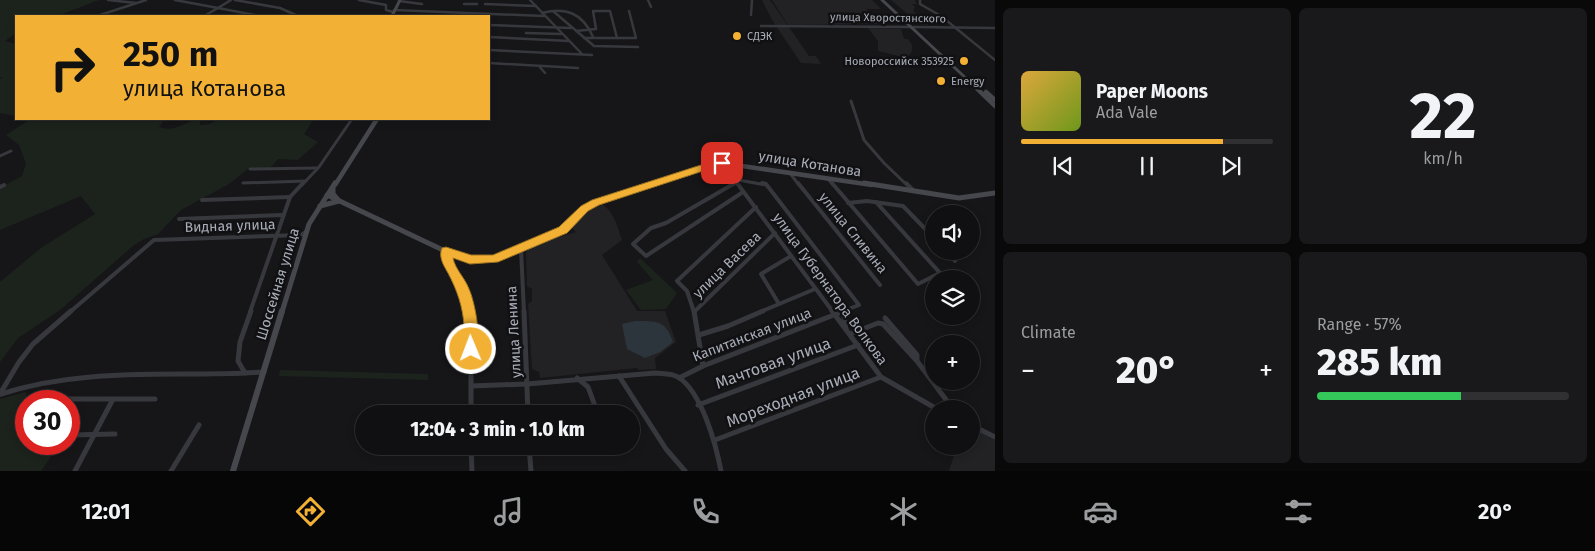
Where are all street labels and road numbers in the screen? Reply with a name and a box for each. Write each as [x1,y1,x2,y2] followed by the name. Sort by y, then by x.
[830,10,946,26] street label: улица Хворостянского
[757,147,863,181] street label: улица Котанова
[815,189,891,277] street label: улица Сливина
[769,209,891,369] street label: улица Губернатора Волкова
[184,216,276,236] street label: Видная улица
[253,226,303,342] street label: Шоссейная улица
[689,228,765,302] street label: улица Васева
[503,286,525,378] street label: улица Ленина
[690,305,814,365] street label: Капитанская улица
[713,333,833,393] street label: Мачтовая улица
[724,363,862,431] street label: Мореходная улица

